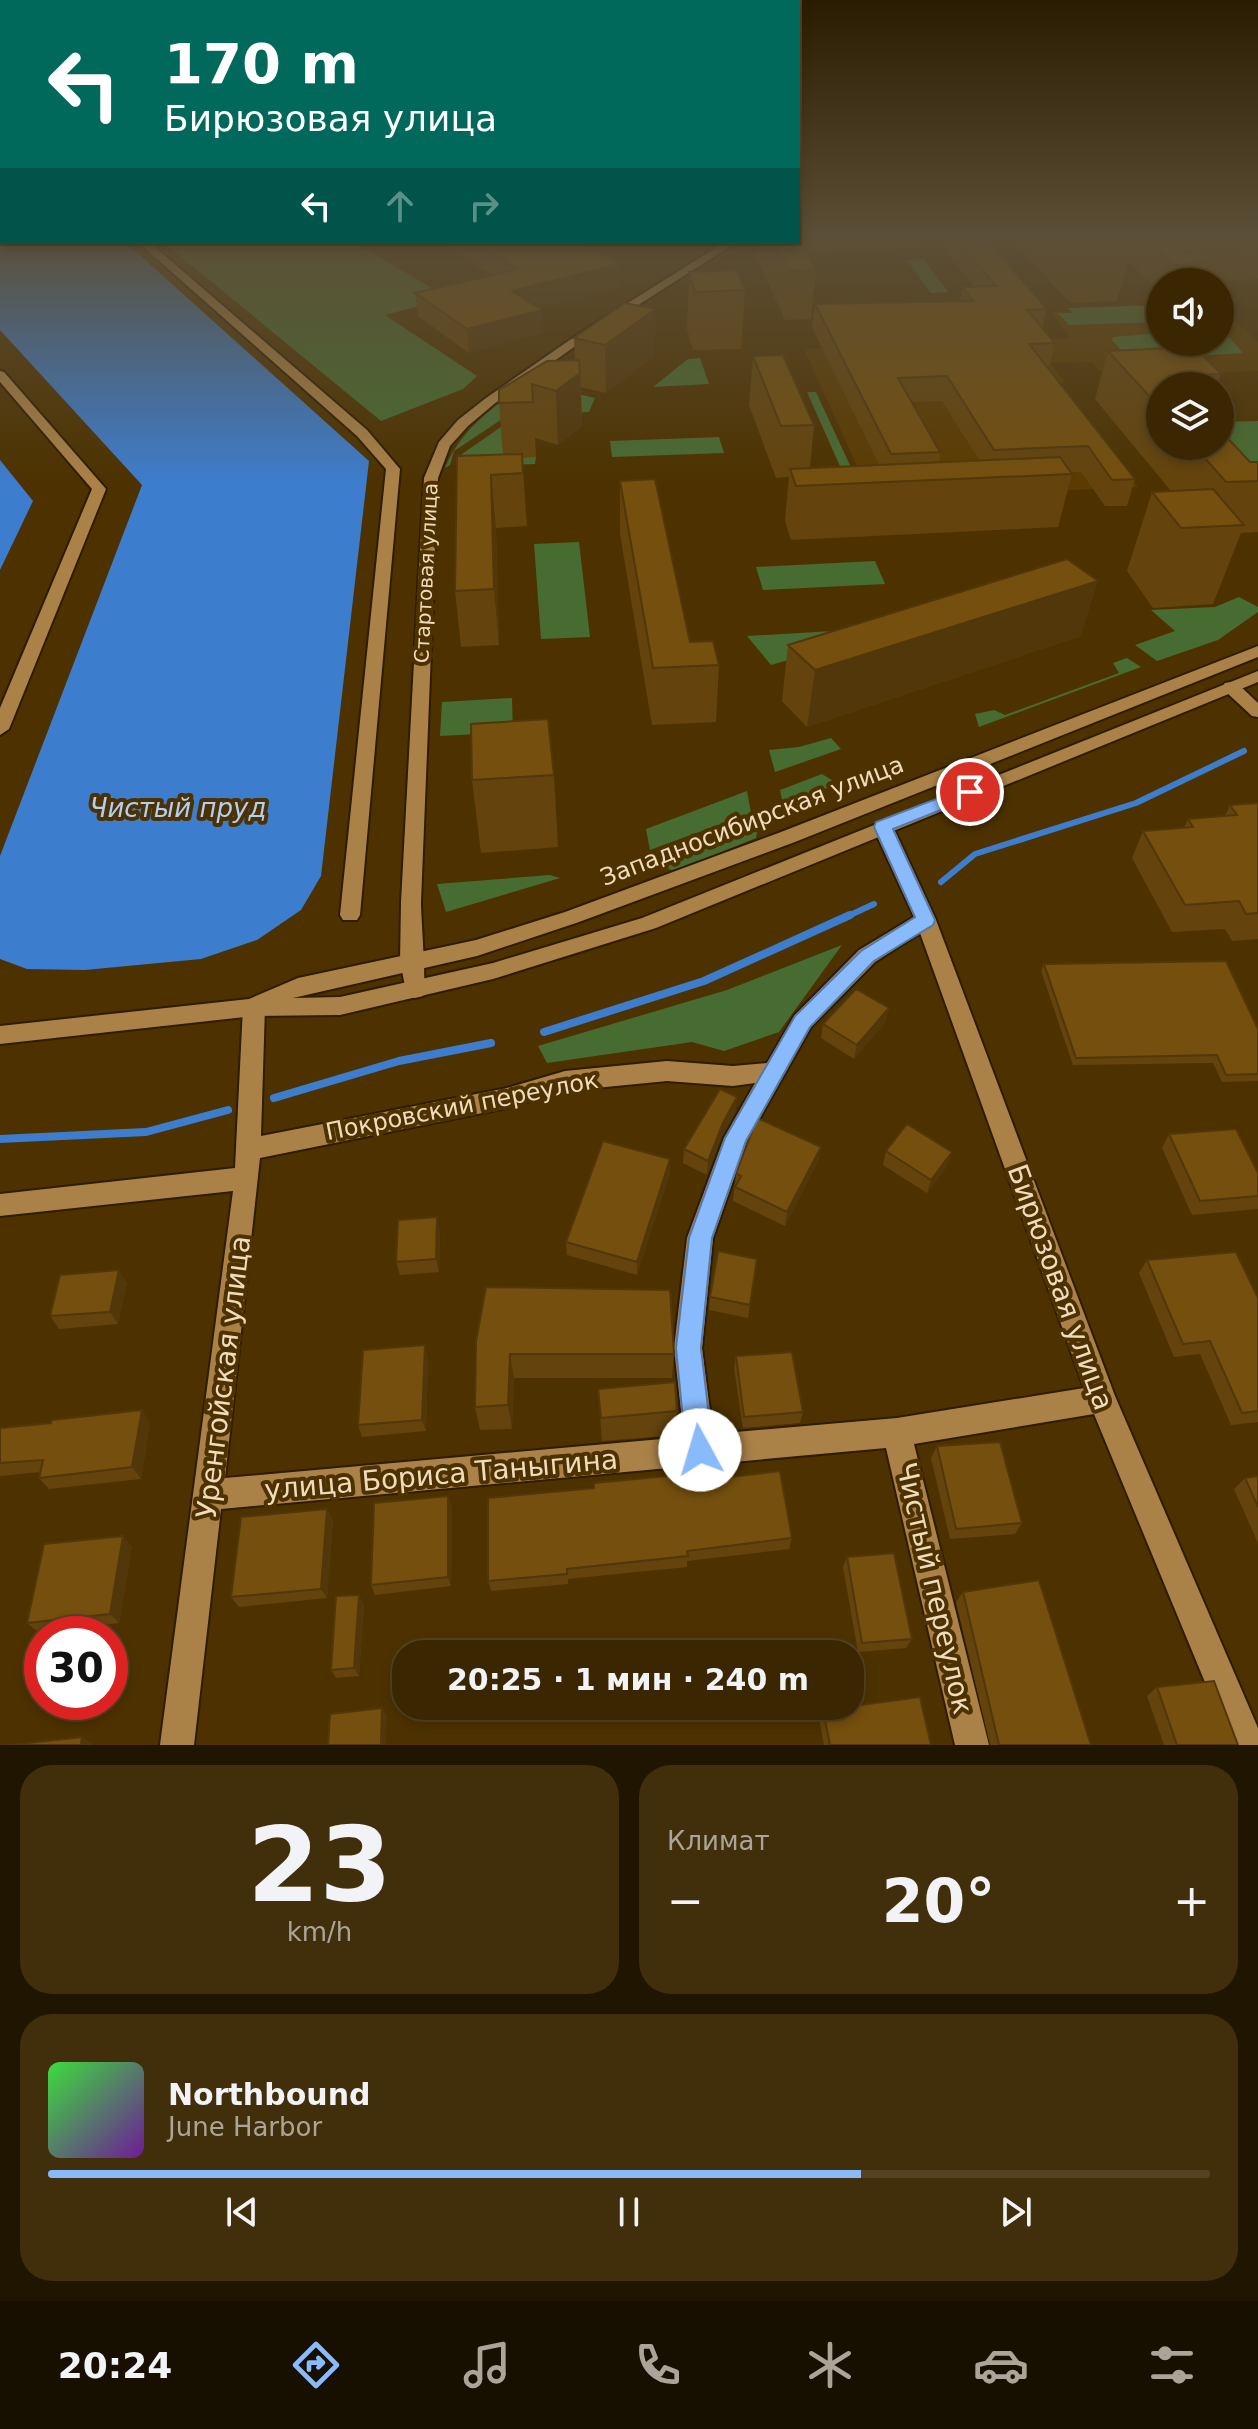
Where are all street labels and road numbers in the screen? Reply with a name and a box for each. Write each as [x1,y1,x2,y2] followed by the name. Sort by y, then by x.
[409,482,443,664] street label: Стартовая улица
[596,750,908,892] street label: Западносибирская улица
[323,1066,601,1146] street label: Покровский переулок
[1001,1160,1120,1415] street label: Бирюзовая улица
[190,1234,257,1520] street label: Уренгойская улица
[263,1443,619,1506] street label: улица Бориса Таныгина
[889,1459,980,1717] street label: Чистый переулок

